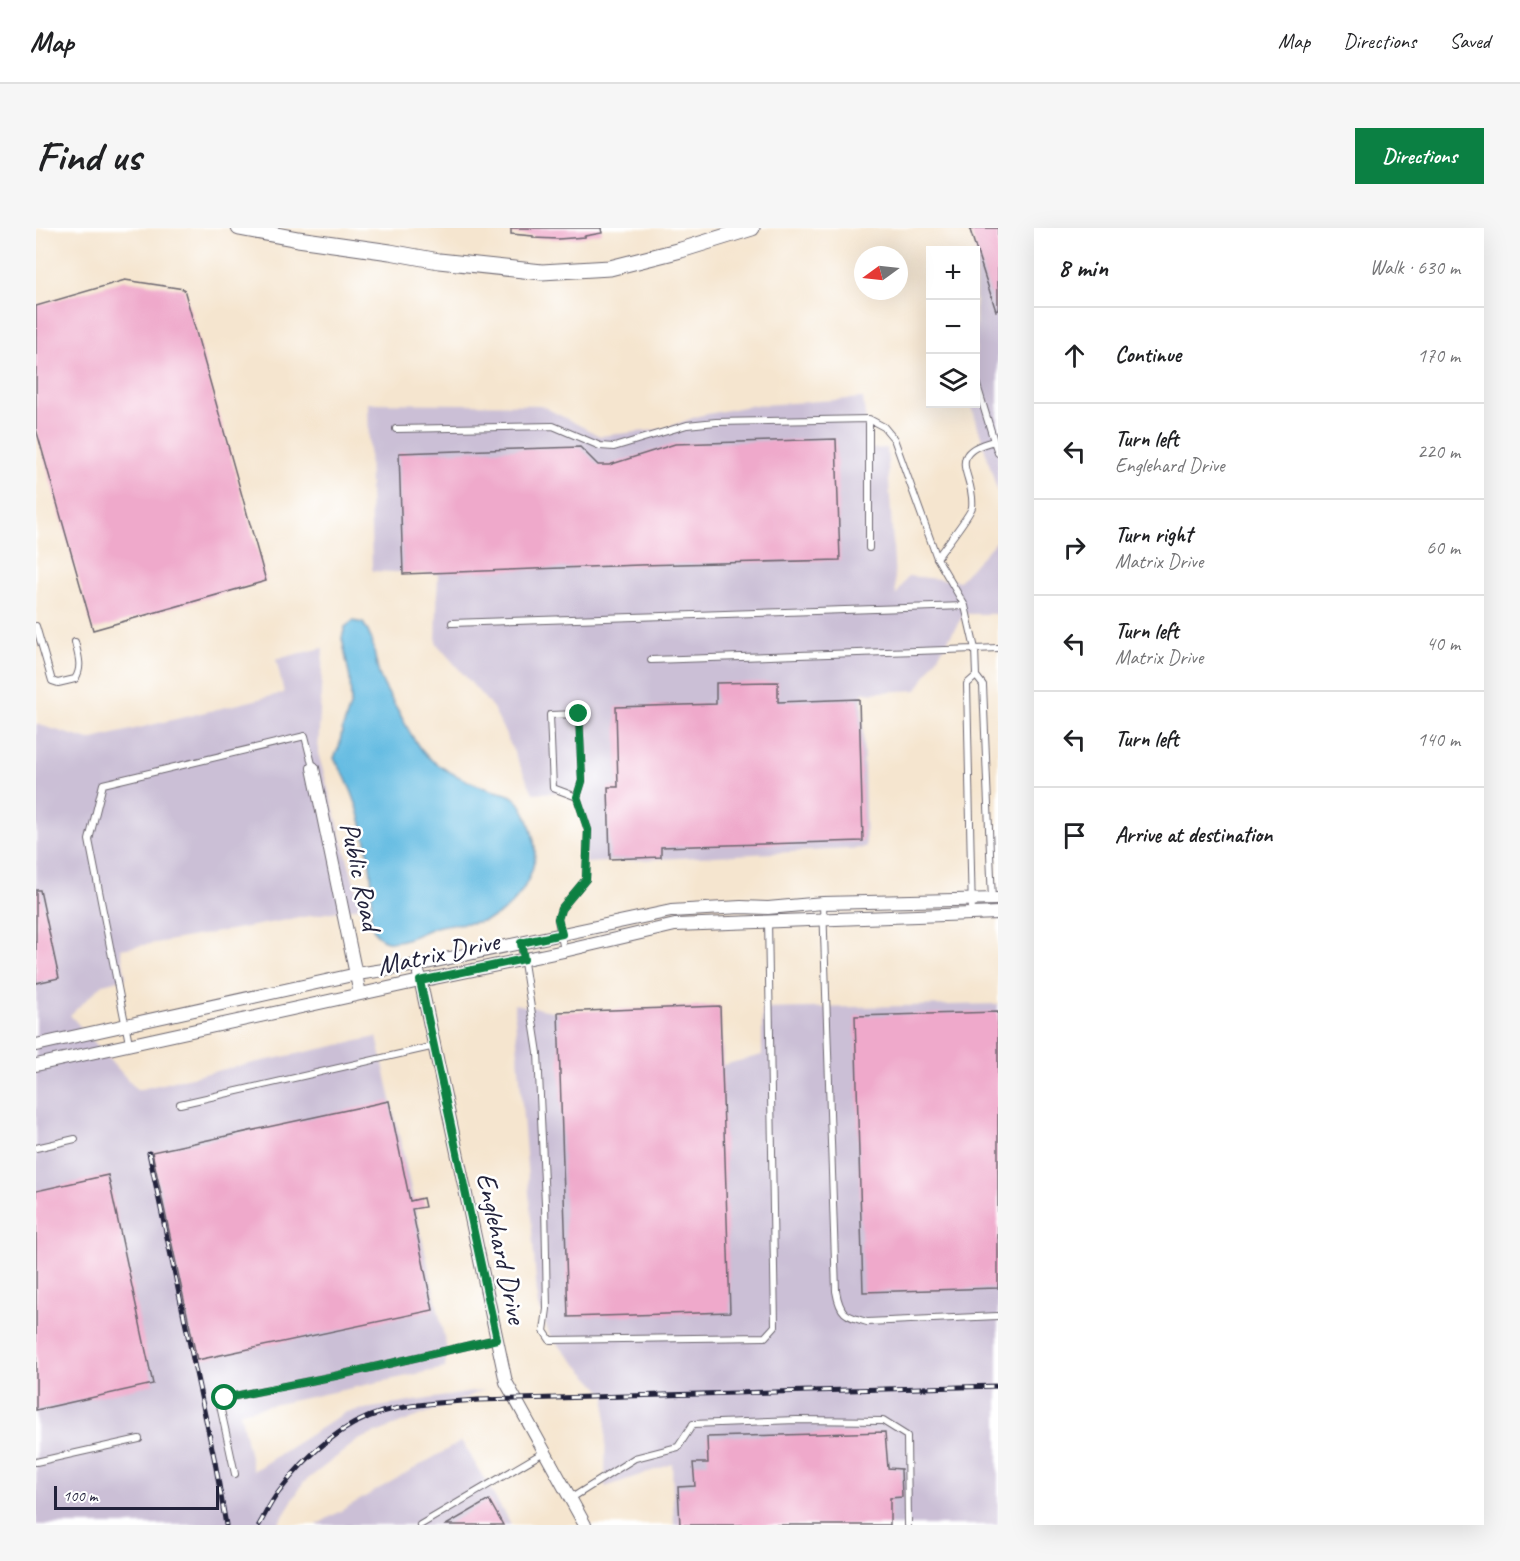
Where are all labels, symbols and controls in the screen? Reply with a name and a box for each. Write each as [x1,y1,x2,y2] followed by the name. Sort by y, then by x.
[30,24,73,59] text: Map
[1278,28,1310,54] text: Map
[1343,28,1416,54] text: Directions
[1449,28,1490,54] text: Saved
[1355,128,1484,184] button: Directions
[36,130,141,183] text: Find us
[854,246,908,300] north arrow
[926,246,980,408] map controls
[926,246,980,300] button: +
[1058,251,1108,284] text: 8 min
[1370,255,1460,280] text: Walk · 630 m
[926,300,980,354] button: −
[1058,339,1091,372] icon: ahead
[1115,341,1181,369] text: Continue
[1417,343,1460,368] text: 170 m
[926,354,980,408] button: layers
[1115,425,1179,453] text: Turn left
[1058,435,1091,468] icon: left
[1417,439,1460,464] text: 220 m
[1115,453,1225,478] text: Englehard Drive
[1115,521,1192,549] text: Turn right
[1058,531,1091,564] icon: right
[1426,535,1460,560] text: 60 m
[1115,549,1203,574] text: Matrix Drive
[1115,617,1179,645] text: Turn left
[1058,627,1091,660] icon: left
[1426,631,1460,656] text: 40 m
[1115,645,1203,670] text: Matrix Drive
[565,700,591,726] route end
[1058,723,1091,756] icon: left
[1115,725,1179,753] text: Turn left
[1417,727,1460,752] text: 140 m
[333,819,390,937] street label: Public Road
[1058,819,1091,852] icon: arrive
[1115,821,1272,849] text: Arrive at destination
[374,923,504,983] street label: Matrix Drive
[469,1169,535,1329] street label: Englehard Drive
[211,1384,237,1410] route start
[54,1483,219,1510] scale bar
[63,1486,97,1506] text: 100 m

